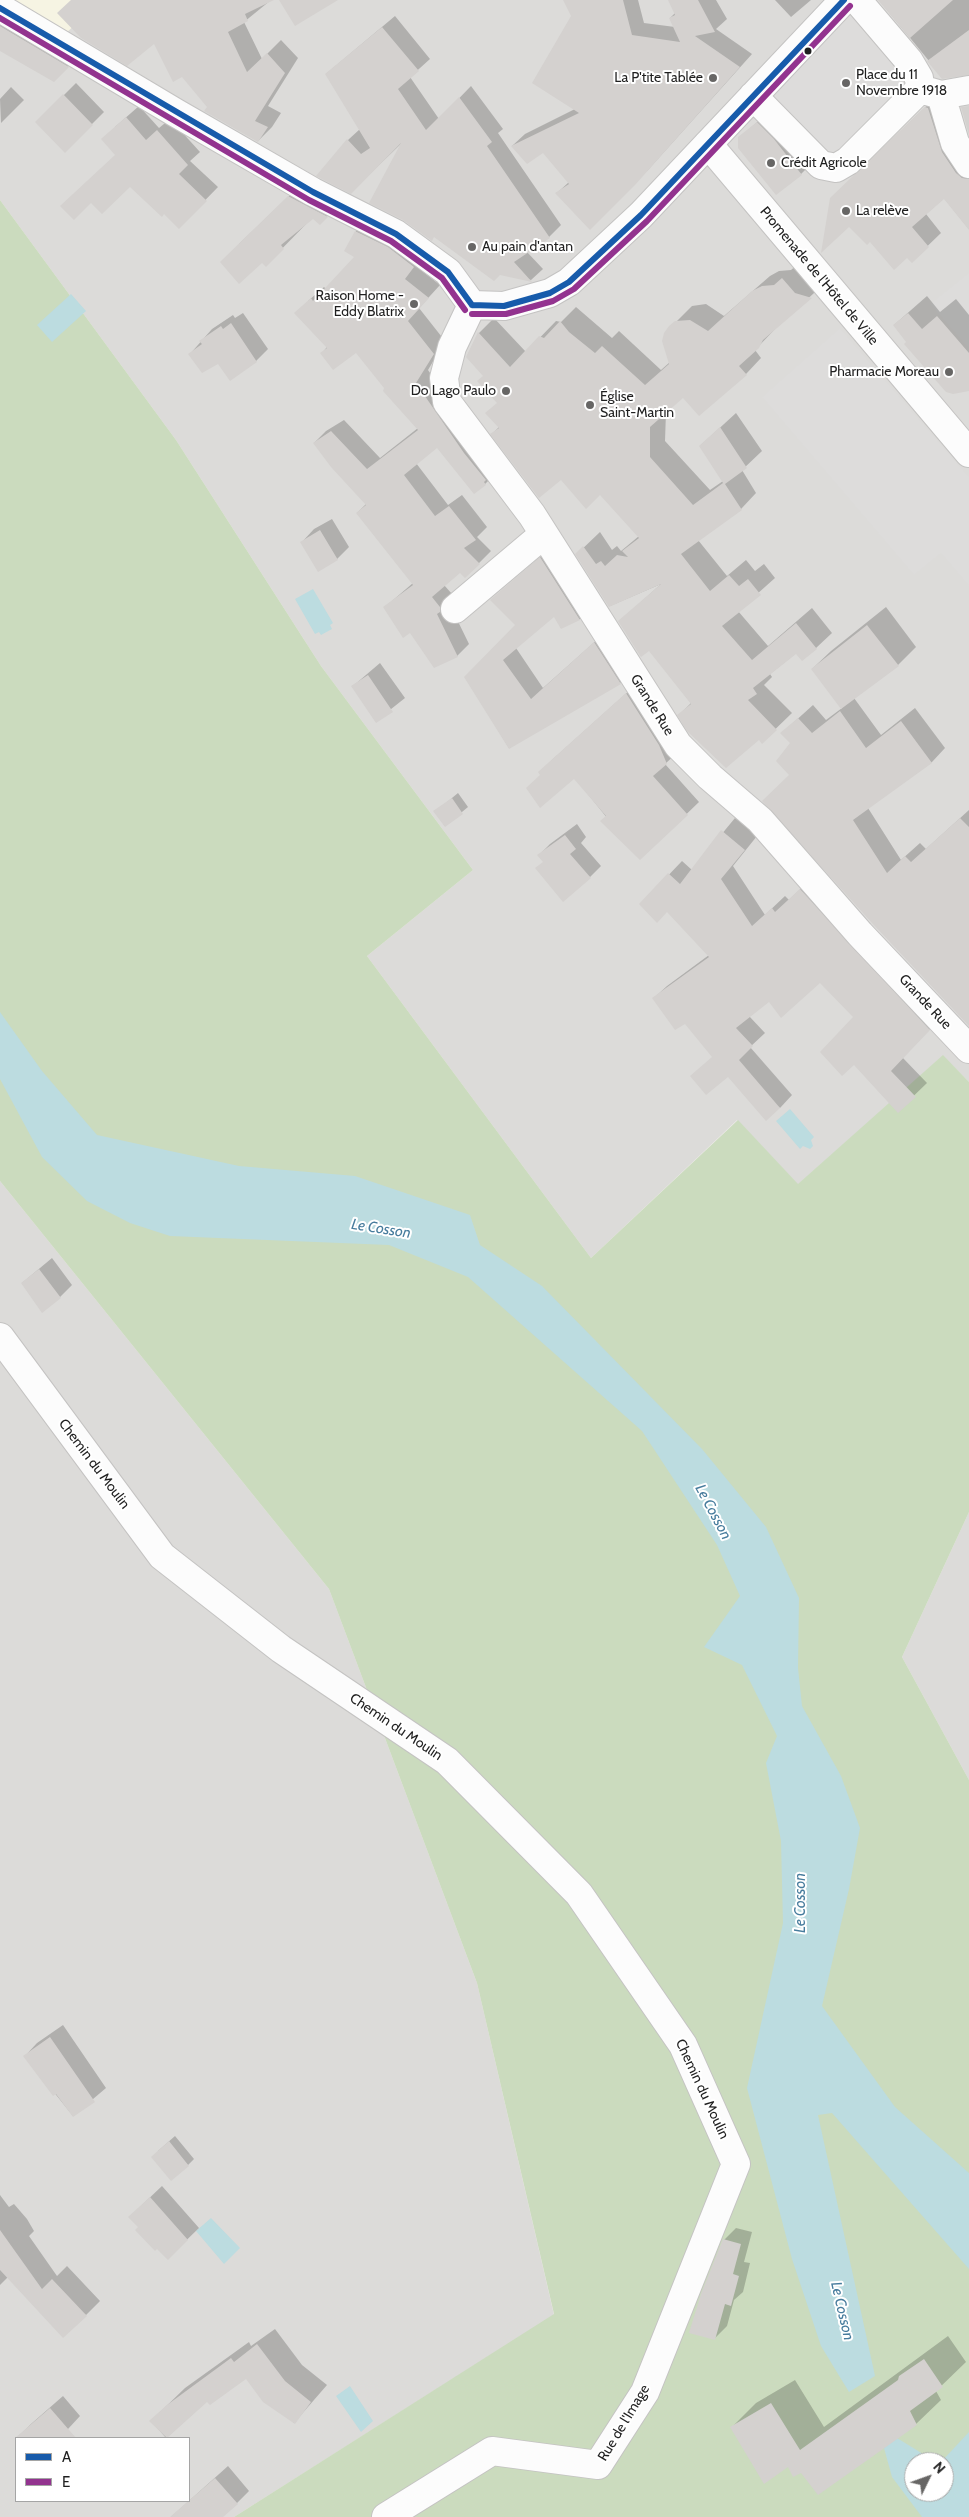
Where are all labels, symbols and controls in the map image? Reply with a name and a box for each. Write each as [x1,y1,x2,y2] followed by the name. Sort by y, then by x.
[803,46,813,56] unlabelled marker
[856,67,947,100] place label: Place du 11 Novembre 1918
[614,70,703,86] place label: La P'tite Tablée
[707,72,719,84] marker: La P'tite Tablée
[840,77,852,89] marker: Place du 11 Novembre 1918
[781,155,867,171] place label: Crédit Agricole
[765,157,777,169] marker: Crédit Agricole
[856,203,909,219] place label: La relève
[756,204,882,348] street label: Promenade de l'Hôtel de Ville
[840,205,852,217] marker: La relève
[482,239,573,255] place label: Au pain d'antan
[466,241,478,253] marker: Au pain d'antan
[316,288,404,321] place label: Raison Home - Eddy Blatrix
[408,298,420,310] marker: Raison Home - Eddy Blatrix
[829,364,939,380] place label: Pharmacie Moreau
[943,366,955,378] marker: Pharmacie Moreau
[411,383,496,399] place label: Do Lago Paulo
[500,385,512,397] marker: Do Lago Paulo
[600,389,674,422] place label: Église Saint-Martin
[584,399,596,411] marker: Église Saint-Martin
[627,671,677,739] street label: Grande Rue
[895,971,955,1033] street label: Grande Rue
[350,1215,412,1243] water label: Le Cosson
[55,1416,133,1512] street label: Chemin du Moulin
[691,1481,735,1543] water label: Le Cosson
[346,1690,446,1764] street label: Chemin du Moulin
[792,1873,810,1933] water label: Le Cosson
[672,2036,732,2142] street label: Chemin du Moulin
[827,2280,857,2342] water label: Le Cosson
[595,2382,653,2464] street label: Rue de l'Image
[15,2437,190,2502] legend
[62,2448,71,2466] text: A
[904,2452,954,2502] north arrow
[929,2458,949,2477] text: N
[62,2473,70,2491] text: E

